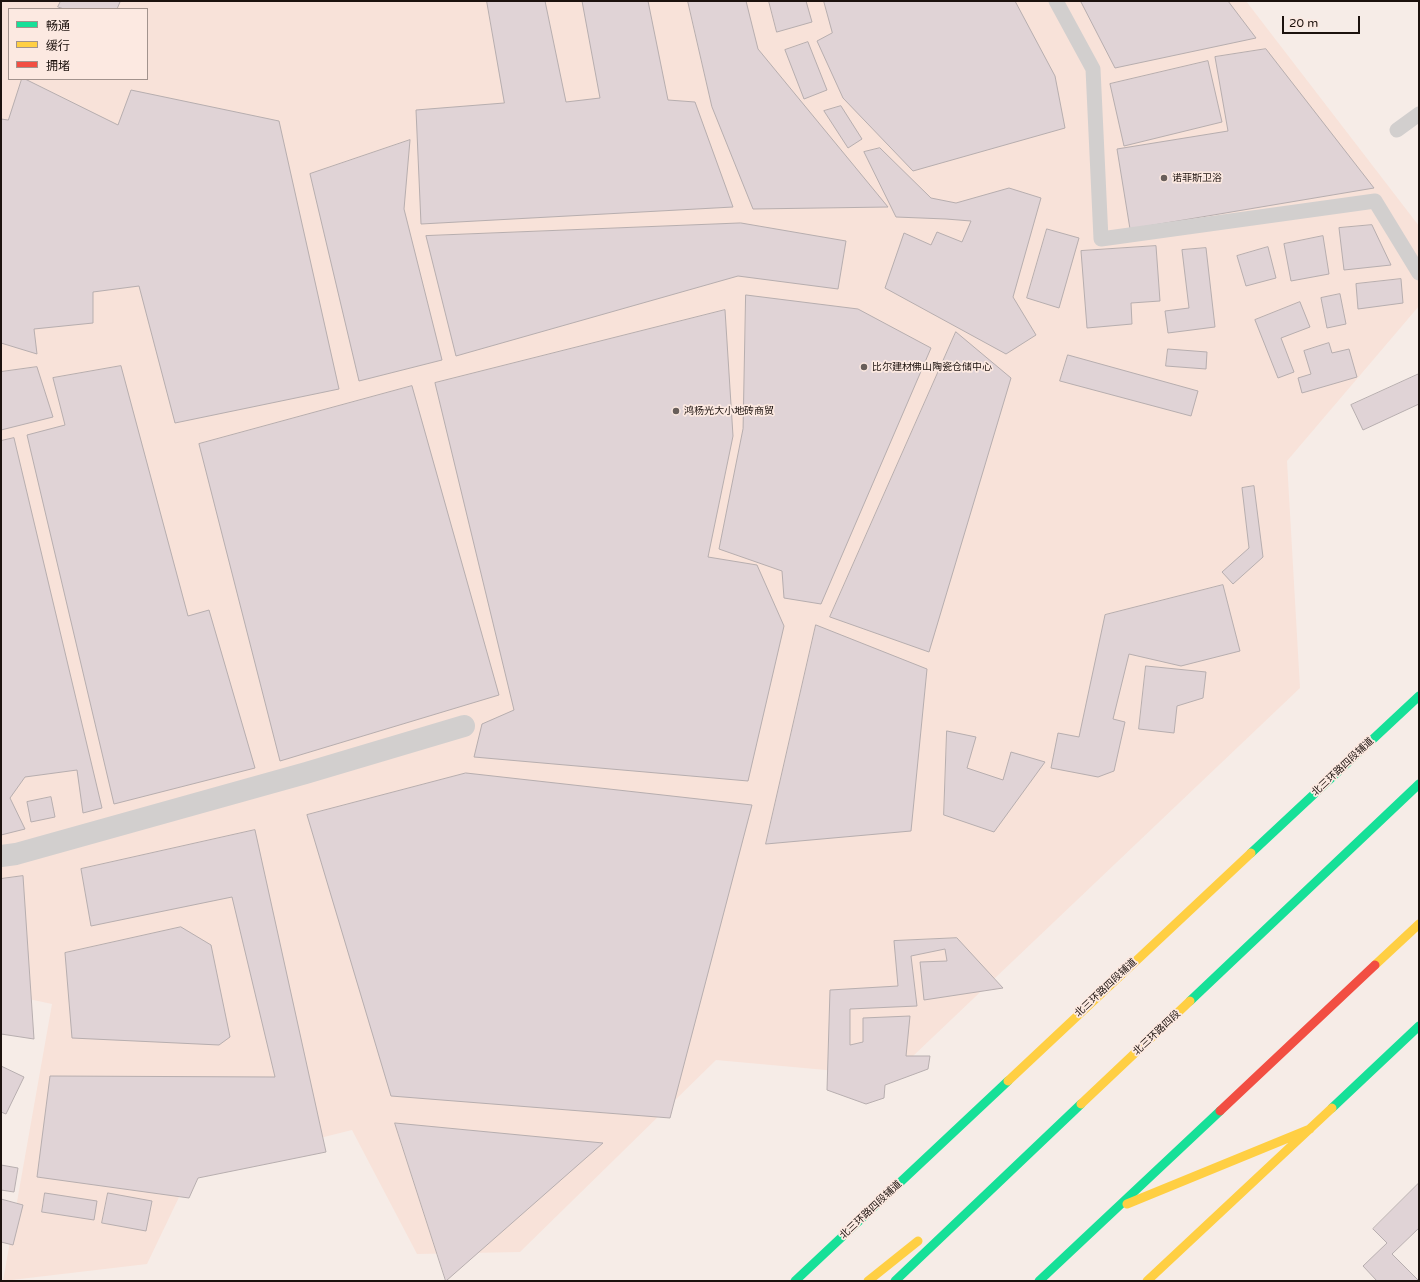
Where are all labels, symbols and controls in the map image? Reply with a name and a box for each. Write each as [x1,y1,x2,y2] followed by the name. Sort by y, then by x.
[8,8,148,80] legend
[1284,8,1362,34] scale bar
[1289,16,1318,30] text: 20 m
[46,19,70,33] text: 畅通
[46,39,70,53] text: 缓行
[46,59,70,73] text: 拥堵
[1172,172,1222,184] place label: 诺菲斯卫浴
[1159,173,1169,183] marker: 诺菲斯卫浴
[872,361,992,373] place label: 比尔建材佛山陶瓷仓储中心
[859,362,869,372] marker: 比尔建材佛山陶瓷仓储中心
[684,405,774,417] place label: 鸿杨光大小地砖商贸
[671,406,681,416] marker: 鸿杨光大小地砖商贸
[1310,735,1376,799] street label: 北三环路四段辅道
[1073,956,1139,1020] street label: 北三环路四段辅道
[1131,1008,1183,1058] street label: 北三环路四段
[838,1178,904,1242] street label: 北三环路四段辅道

